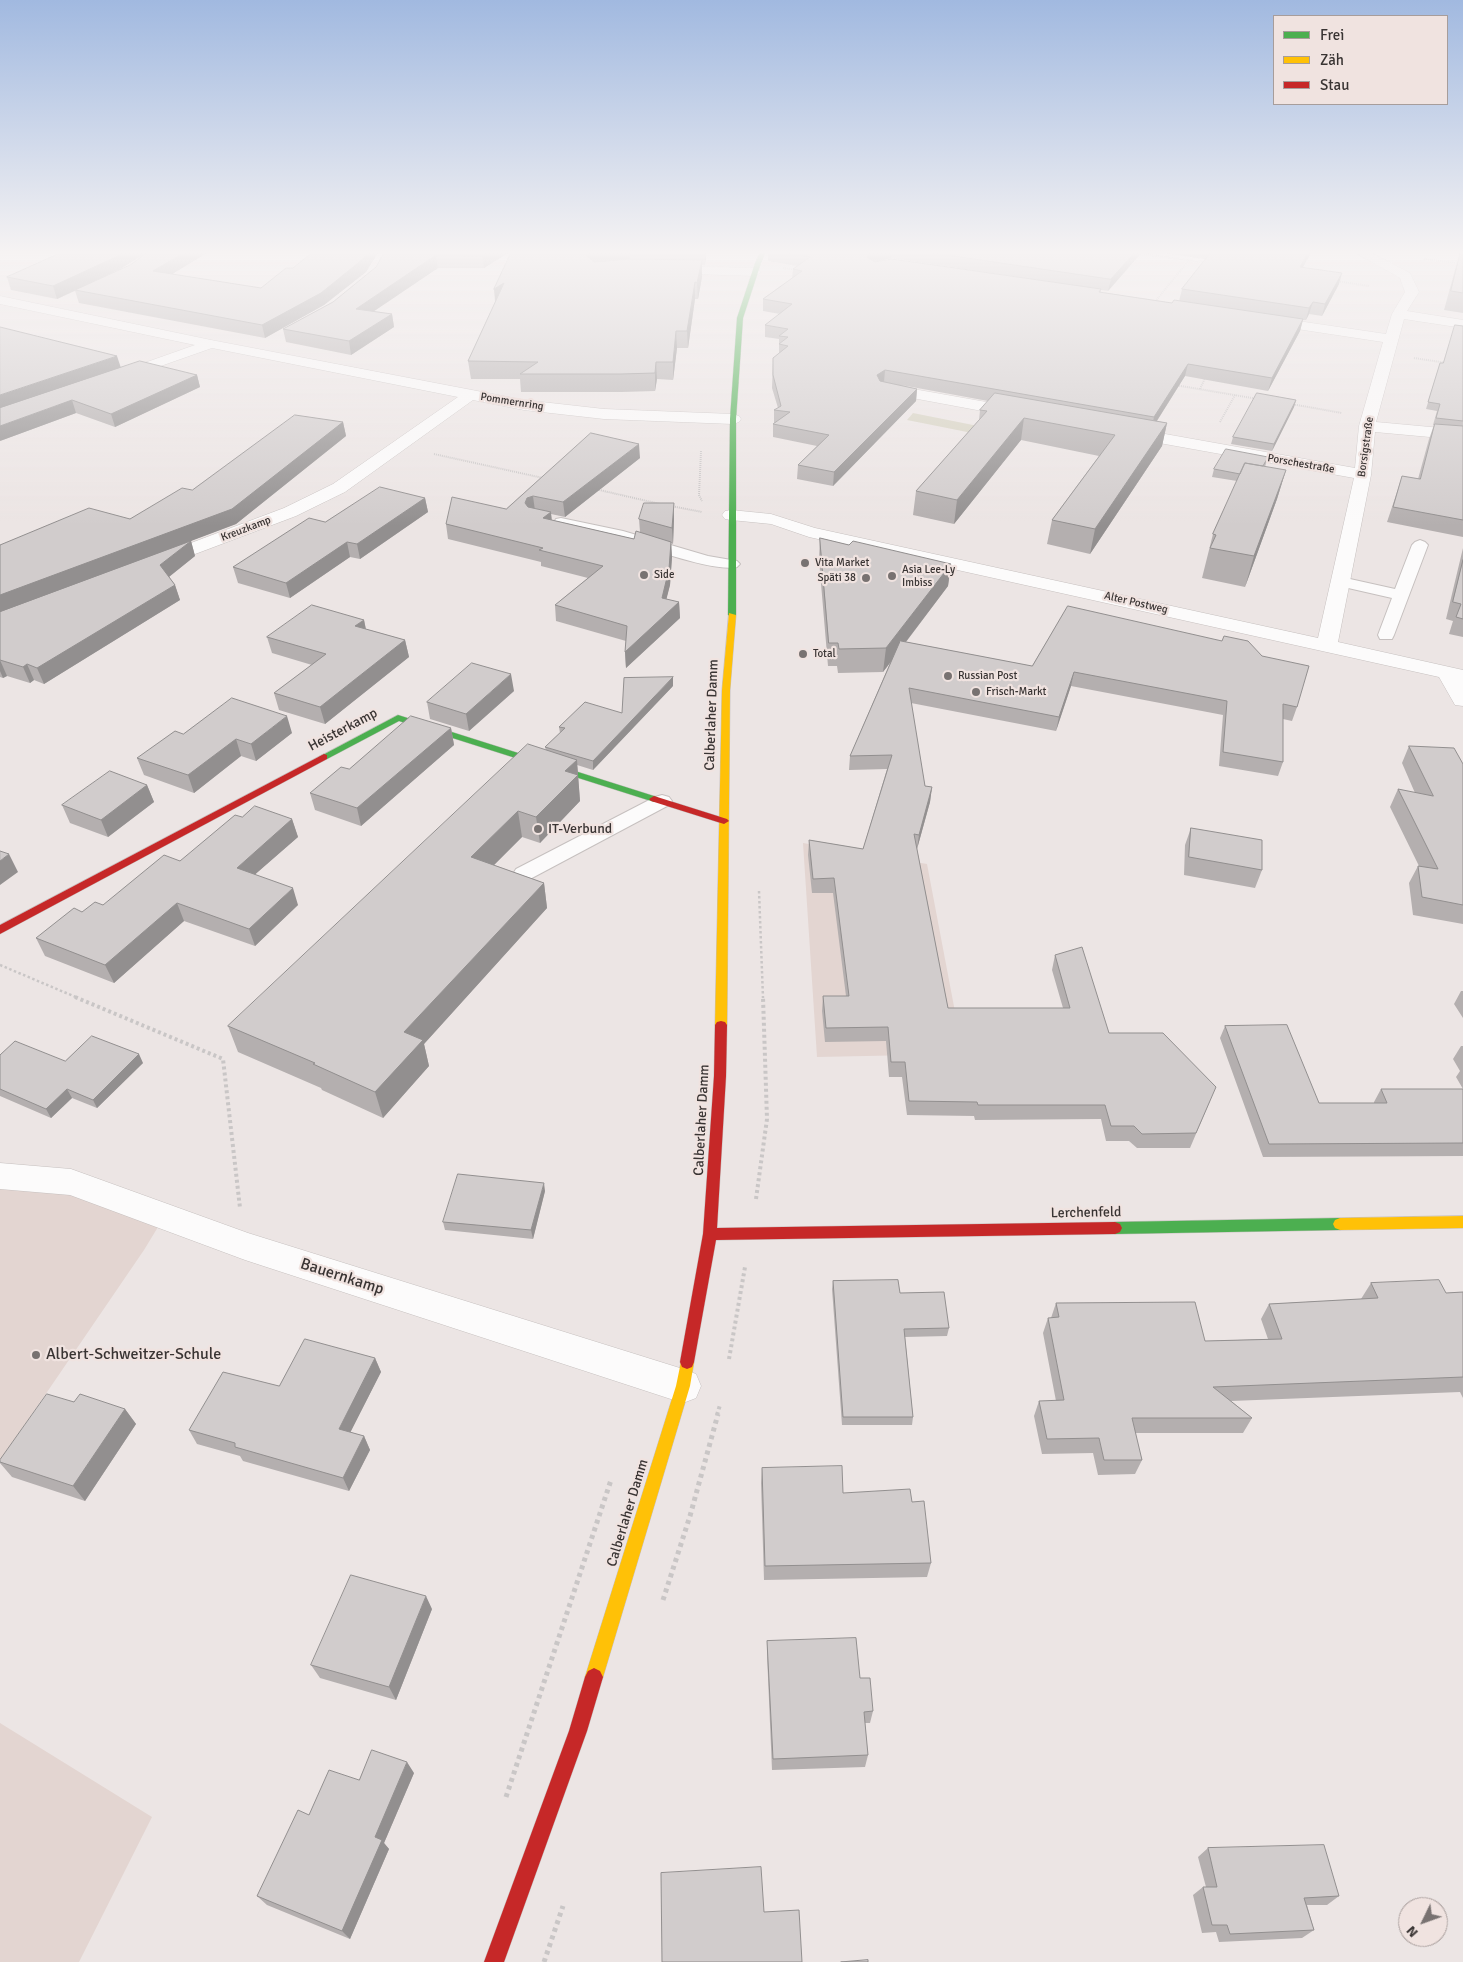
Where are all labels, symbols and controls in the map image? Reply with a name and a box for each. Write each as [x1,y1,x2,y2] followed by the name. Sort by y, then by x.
[1273,15,1448,105] legend
[1320,26,1344,44] text: Frei
[1320,51,1344,69] text: Zäh
[1320,76,1349,94] text: Stau
[479,390,545,414] street label: Pommernring
[1355,416,1377,478] street label: Borsigstraße
[1266,452,1336,476] street label: Porschestraße
[219,513,273,545] street label: Kreuzkamp
[815,556,869,570] place label: Vita Market
[799,557,811,569] marker: Vita Market
[902,563,955,589] place label: Asia Lee-Ly Imbiss
[654,568,674,582] place label: Side
[638,569,650,581] marker: Side
[886,570,898,582] marker: Asia Lee-Ly Imbiss
[817,571,856,585] place label: Späti 38
[860,572,872,584] marker: Späti 38
[1103,589,1169,617] street label: Alter Postweg
[813,647,836,661] place label: Total
[797,648,809,660] marker: Total
[702,659,722,771] street label: Calberlaher Damm
[958,669,1017,683] place label: Russian Post
[942,670,954,682] marker: Russian Post
[986,685,1046,699] place label: Frisch-Markt
[970,686,982,698] marker: Frisch-Markt
[306,705,380,755] street label: Heisterkamp
[548,821,612,837] place label: IT-Verbund
[532,823,544,835] marker: IT-Verbund
[691,1064,713,1176] street label: Calberlaher Damm
[1050,1204,1122,1222] street label: Lerchenfeld
[298,1255,386,1299] street label: Bauernkamp
[46,1345,221,1365] place label: Albert-Schweitzer-Schule
[30,1349,42,1361] marker: Albert-Schweitzer-Schule
[604,1457,652,1569] street label: Calberlaher Damm
[1398,1897,1448,1947] north arrow
[1403,1922,1422,1941] text: N

